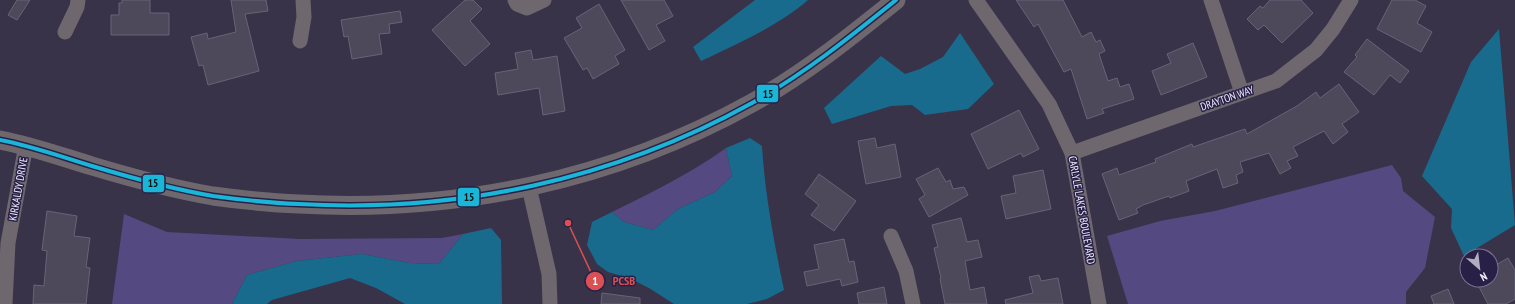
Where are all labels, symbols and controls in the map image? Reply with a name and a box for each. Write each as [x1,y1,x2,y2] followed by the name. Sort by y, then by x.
[1198,82,1256,114] street label: DRAYTON WAY
[756,84,779,103] line badge: 15
[763,87,773,101] text: 15
[1066,155,1098,265] street label: CARLYLE LAKES BOULEVARD
[6,156,31,222] street label: KIRKALDY DRIVE
[142,174,165,193] line badge: 15
[148,176,158,190] text: 15
[457,187,480,207] line badge: 15
[464,190,474,204] text: 15
[1459,248,1499,288] north arrow
[585,269,644,293] callout: PCSB
[1478,269,1490,284] text: N
[592,273,598,288] text: 1
[613,273,635,288] text: PCSB

